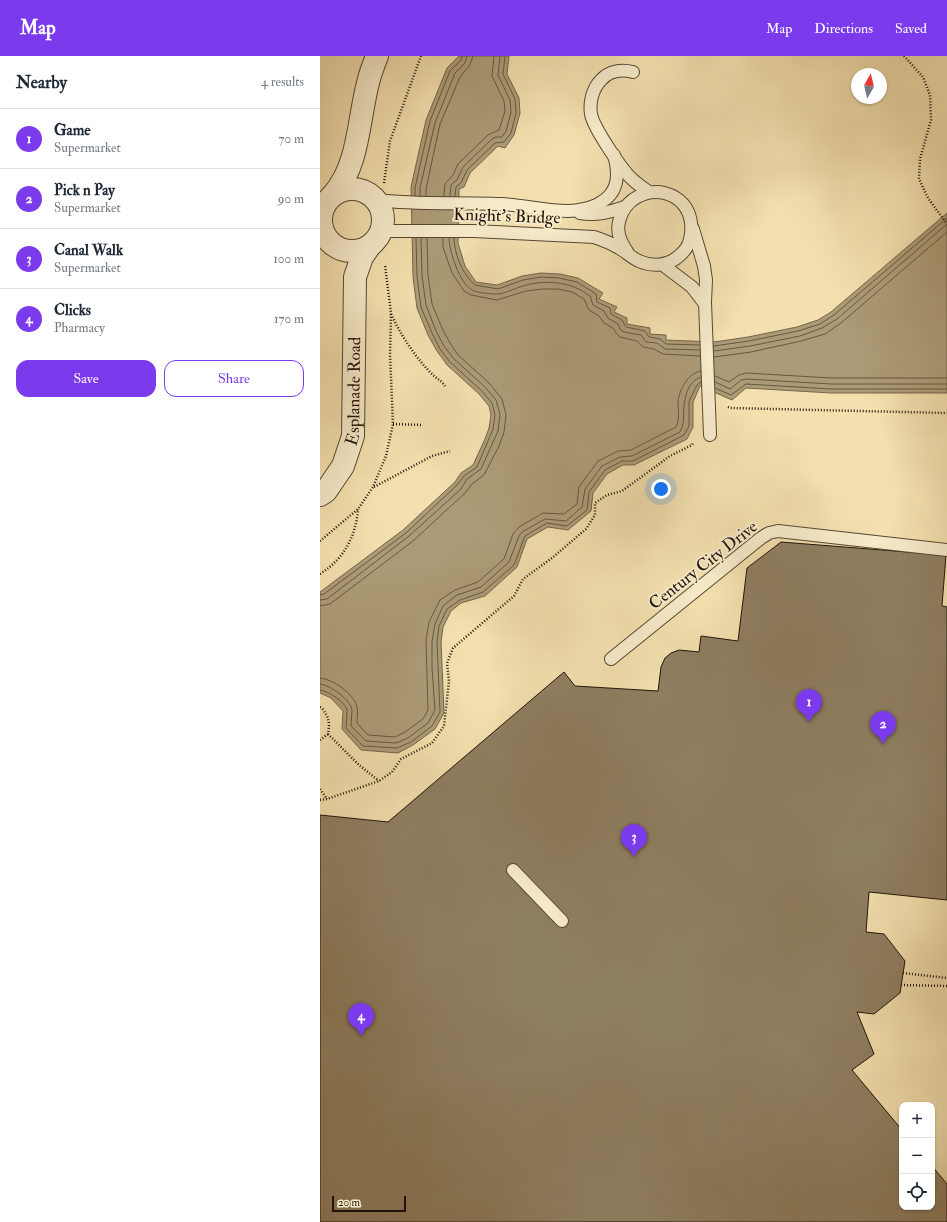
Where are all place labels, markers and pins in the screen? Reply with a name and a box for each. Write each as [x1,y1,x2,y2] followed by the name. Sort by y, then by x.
[796,689,822,722] pin: 1
[870,711,896,744] pin: 2
[621,824,647,857] pin: 3
[348,1003,374,1036] pin: 4

